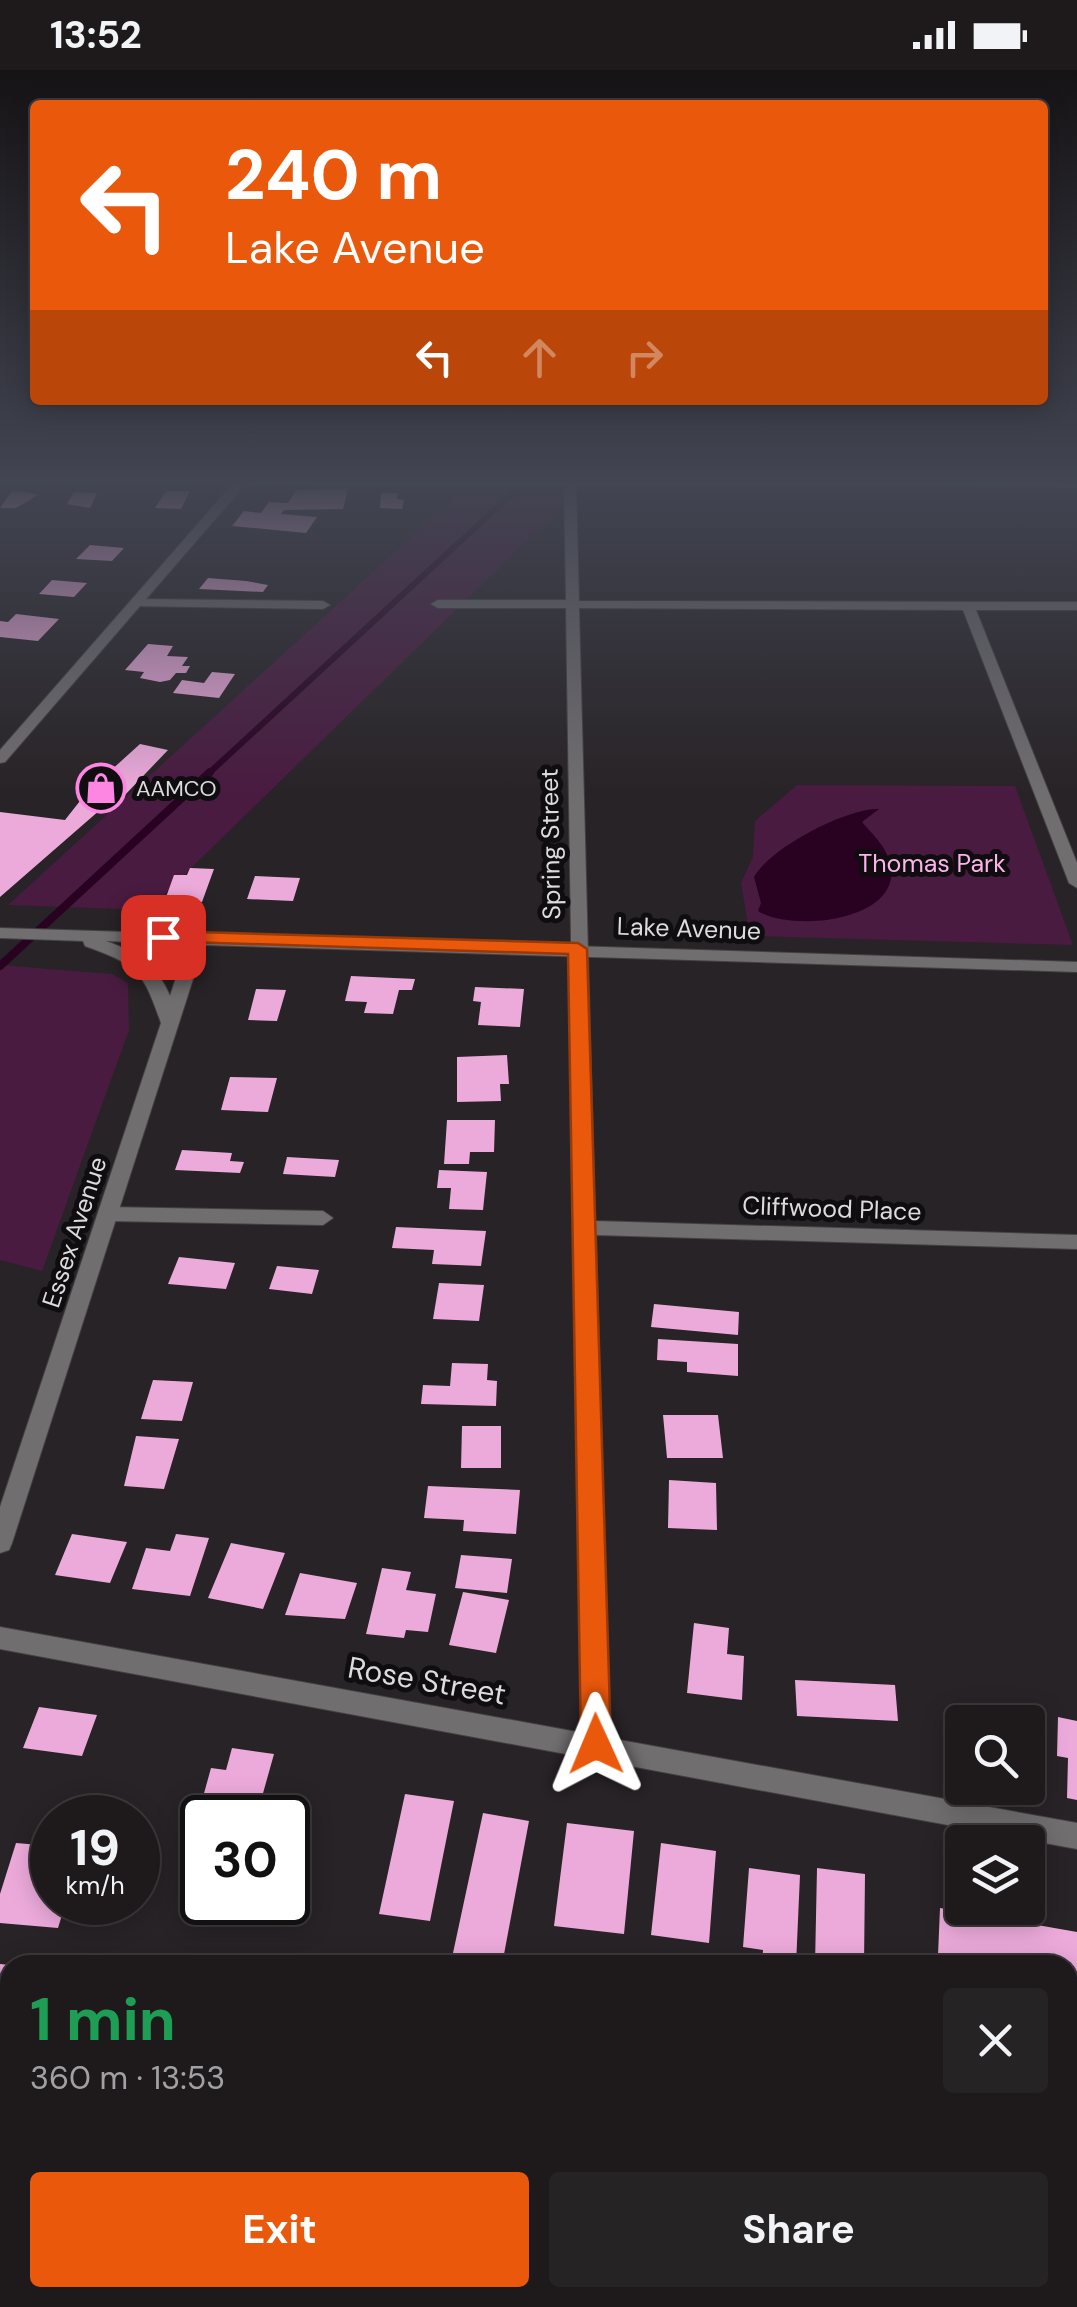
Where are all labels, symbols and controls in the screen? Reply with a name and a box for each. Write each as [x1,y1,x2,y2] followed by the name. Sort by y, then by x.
[50,10,142,60] text: 13:52
[225,130,442,221] text: 240 m
[60,140,190,270] icon: left
[225,218,485,277] text: Lake Avenue
[407,330,462,385] icon: left
[512,330,567,385] icon: ahead
[617,330,672,385] icon: right
[75,762,127,814] shop icon: AAMCO
[533,768,568,920] street label: Spring Street
[136,774,217,803] place label: AAMCO
[858,847,1006,880] park label: Thomas Park
[121,895,206,980] pin
[616,909,762,948] street label: Lake Avenue
[136,910,191,965] icon: arrive
[35,1152,114,1312] street label: Essex Avenue
[742,1189,922,1228] street label: Cliffwood Place
[345,1647,509,1714] street label: Rose Street
[544,1692,648,1796] position arrow
[945,1705,1045,1925] map controls
[945,1705,1045,1805] button: search
[180,1795,310,1925] speed limit sign: 30
[70,1815,120,1881] text: 19
[945,1825,1045,1925] button: layers
[65,1869,125,1902] text: km/h
[30,1980,176,2059] text: 1 min
[943,1988,1048,2093] button: close
[30,2057,225,2099] text: 360 m · 13:53
[30,2172,529,2287] button: Exit
[549,2172,1048,2287] button: Share

